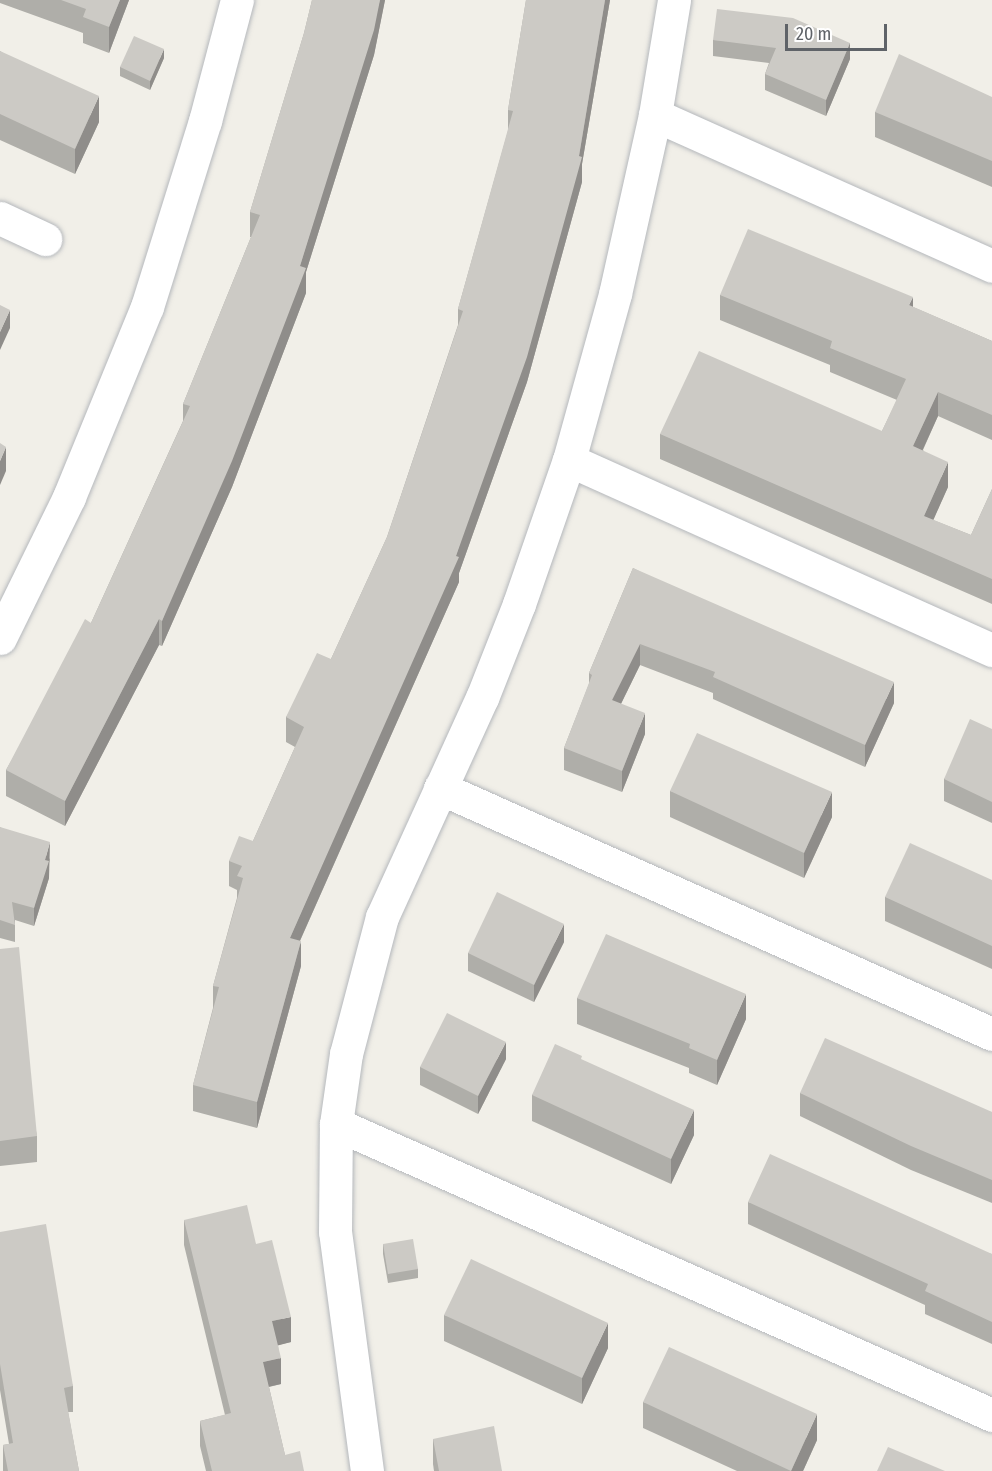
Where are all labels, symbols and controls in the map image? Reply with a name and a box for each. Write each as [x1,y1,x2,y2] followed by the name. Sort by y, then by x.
[788,12,890,50] scale bar
[796,23,831,45] text: 20 m

